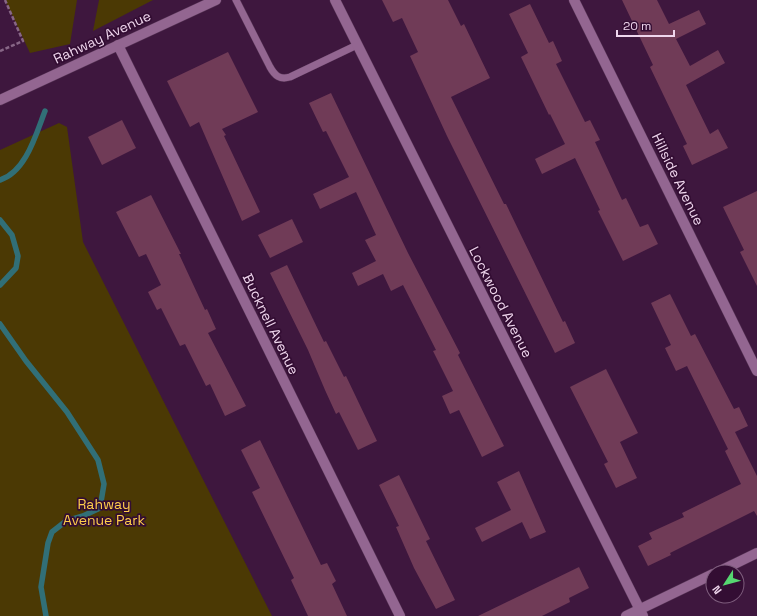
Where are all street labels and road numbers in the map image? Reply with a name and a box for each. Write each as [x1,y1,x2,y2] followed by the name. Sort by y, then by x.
[50,6,154,68] street label: Rahway Avenue
[648,130,708,228] street label: Hillside Avenue
[465,243,537,361] street label: Lockwood Avenue
[239,270,303,378] street label: Bucknell Avenue

